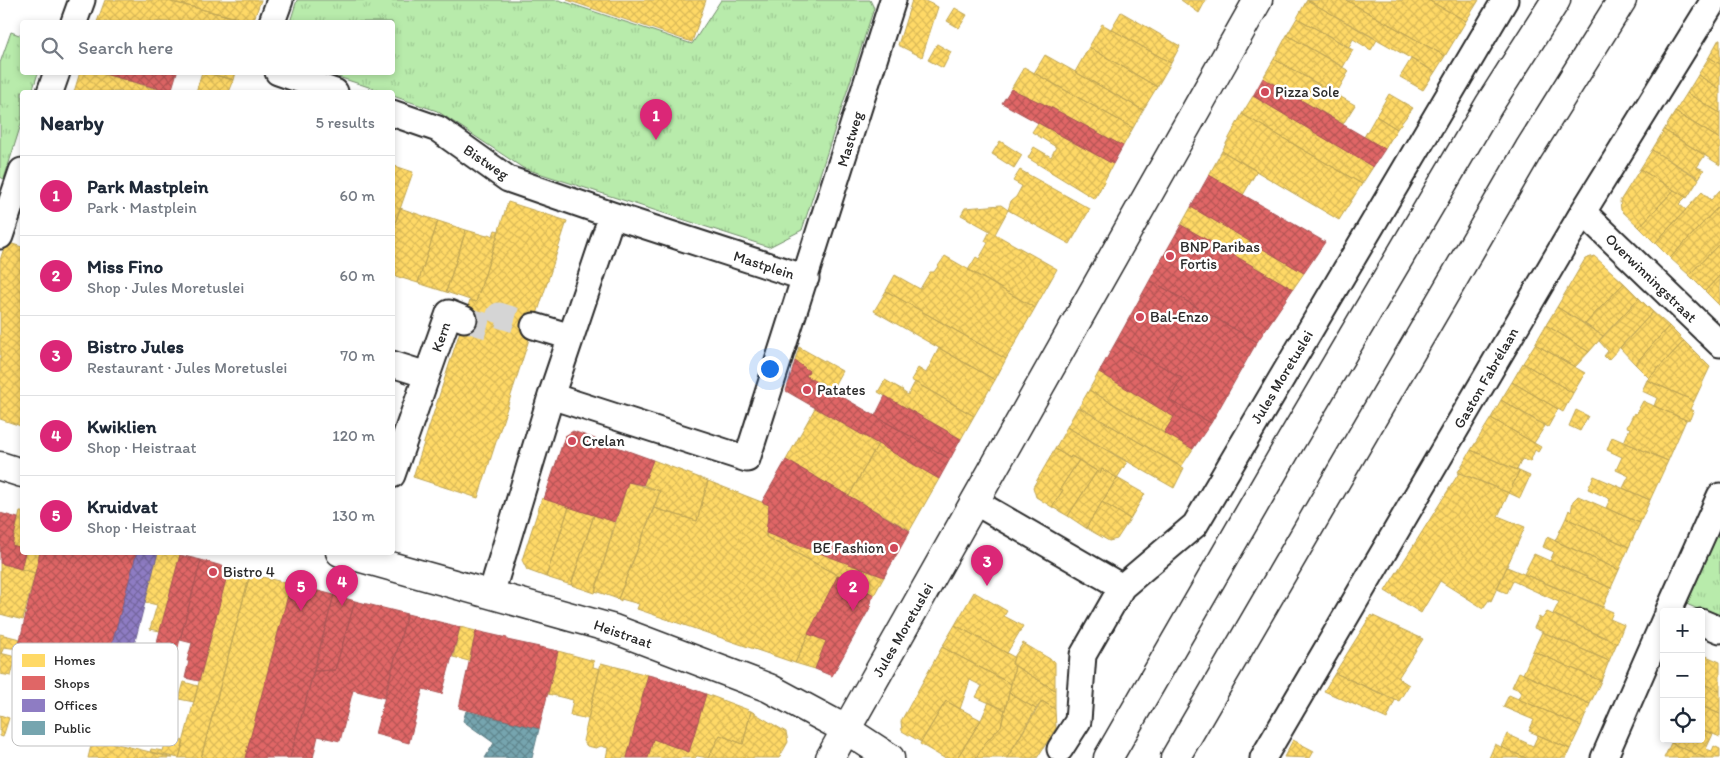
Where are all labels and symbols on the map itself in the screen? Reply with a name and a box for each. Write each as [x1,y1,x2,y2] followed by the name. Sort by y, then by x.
[1275,83,1339,101] place label: Pizza Sole
[1259,86,1271,98] marker: Pizza Sole
[640,99,672,140] pin: 1
[833,109,867,169] street label: Mastweg
[460,140,512,184] street label: Bistweg
[1601,230,1701,327] street label: Overwinningstraat
[1180,238,1260,273] place label: BNP Paribas Fortis
[731,247,797,283] street label: Mastplein
[1164,250,1176,262] marker: BNP Paribas Fortis
[1150,308,1209,326] place label: Bal-Enzo
[1134,311,1146,323] marker: Bal-Enzo
[428,320,454,354] street label: Kern
[1450,324,1523,432] street label: Gaston Fabrélaan
[1247,327,1317,427] street label: Jules Moretuslei
[757,356,783,382] your location
[817,381,866,399] place label: Patates
[801,384,813,396] marker: Patates
[582,432,625,450] place label: Crelan
[566,435,578,447] marker: Crelan
[813,539,884,557] place label: BE Fashion
[888,542,900,554] marker: BE Fashion
[971,545,1003,586] pin: 3
[223,563,275,581] place label: Bistro 4
[326,565,358,606] pin: 4
[207,566,219,578] marker: Bistro 4
[285,570,317,611] pin: 5
[837,570,869,611] pin: 2
[869,580,937,680] street label: Jules Moretuslei
[591,616,655,653] street label: Heistraat
[12,643,178,746] legend
[54,652,96,669] text: Homes
[54,675,90,692] text: Shops
[54,697,97,714] text: Offices
[54,720,92,737] text: Public

